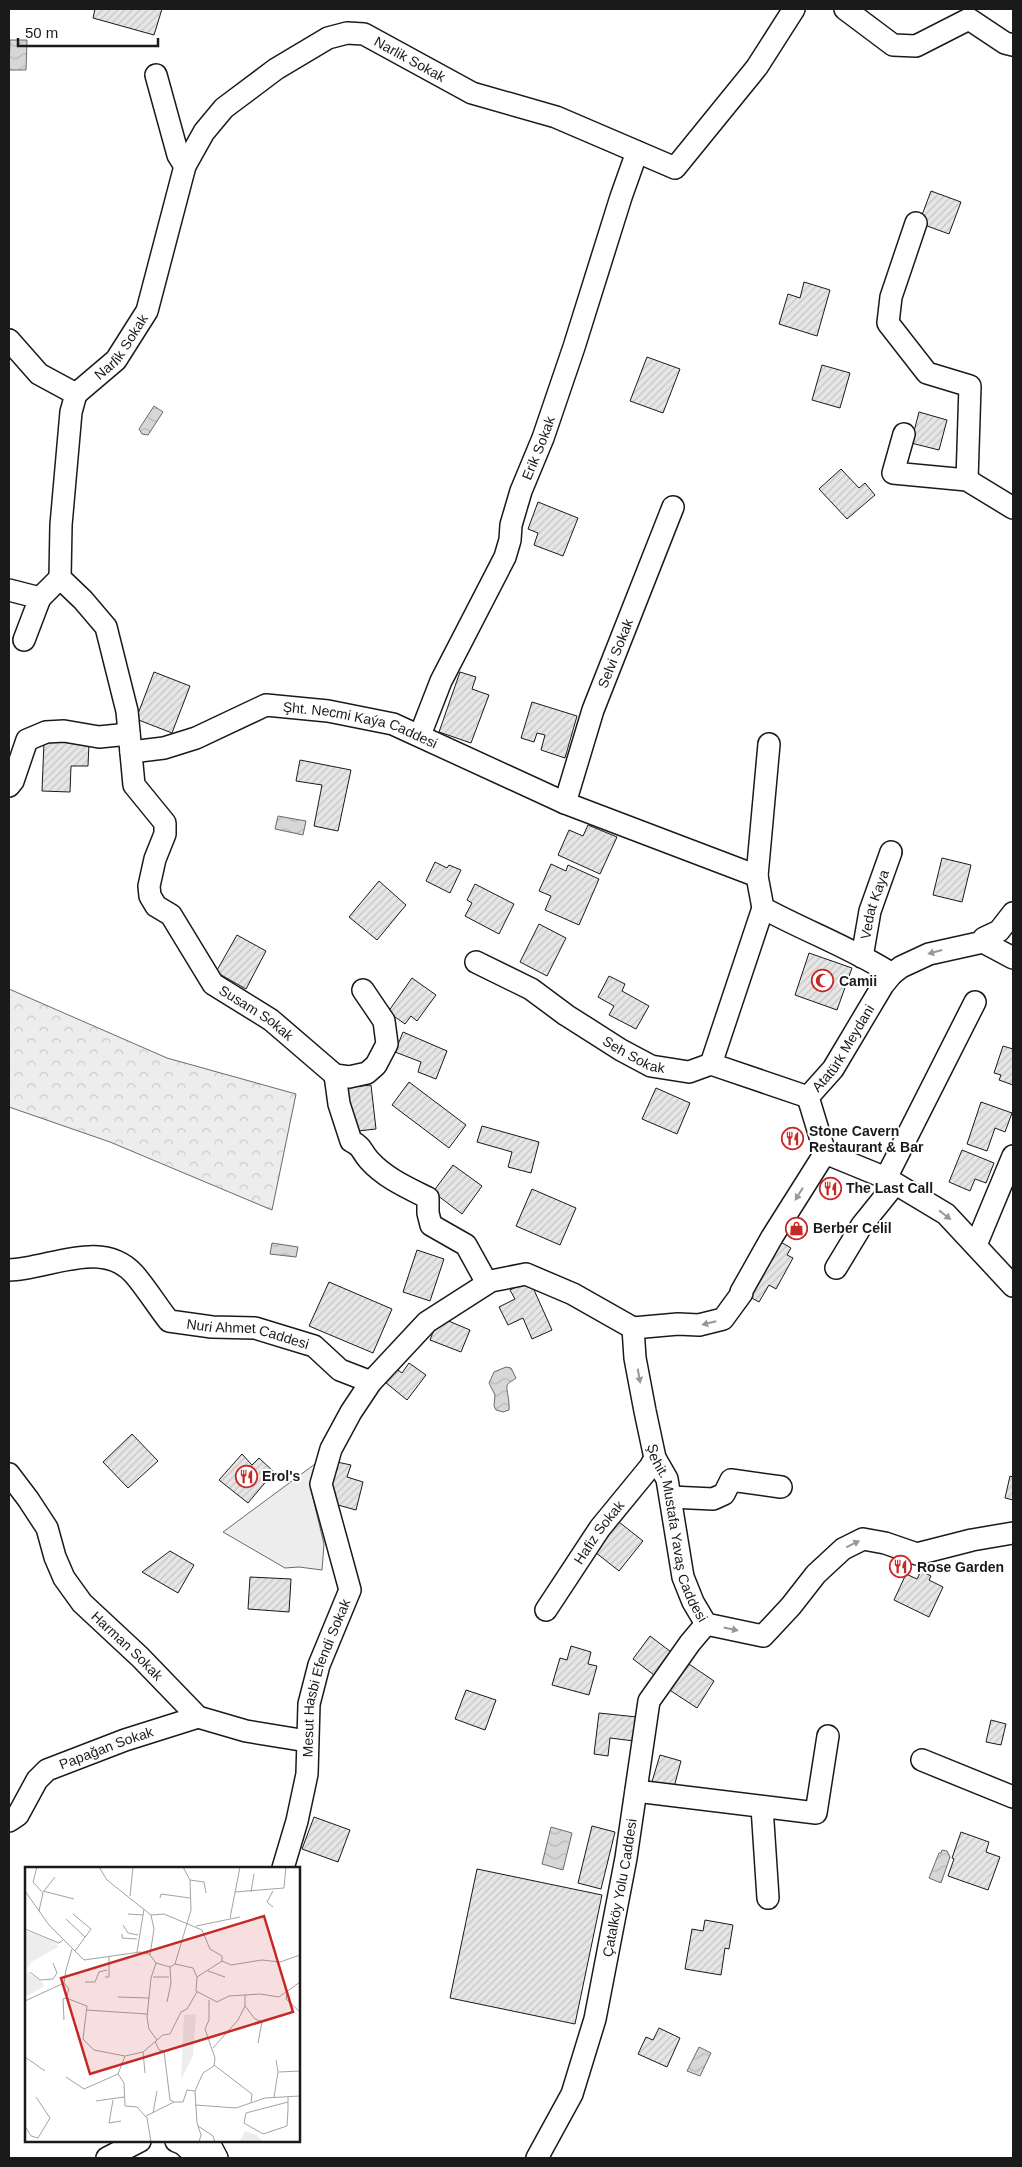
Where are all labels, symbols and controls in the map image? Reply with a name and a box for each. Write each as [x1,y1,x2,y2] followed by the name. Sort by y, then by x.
[18,15,158,47] scale bar
[25,24,58,41] text: 50 m
[371,33,449,85] street label: Narlik Sokak
[91,310,152,383] street label: Narlik Sokak
[519,413,558,482] street label: Erik Sokak
[594,615,637,690] street label: Selvi Sokak
[282,699,440,751] street label: Şht. Necmi Kaýa Caddesi
[857,867,892,940] street label: Vedat Kaya
[928,949,943,957] one-way arrow
[811,969,835,993] mosque icon: Camii
[839,973,877,989] place label: Camii
[216,982,297,1044] street label: Susam Sokak
[809,1002,878,1095] street label: Atatürk Meydani
[600,1033,667,1076] street label: Seh Sokak
[809,1123,924,1155] place label: Stone Cavern Restaurant & Bar
[781,1127,805,1151] restaurant icon: Stone Cavern Restaurant & Bar
[818,1176,842,1200] restaurant icon: The Last Call
[846,1180,933,1196] place label: The Last Call
[794,1188,803,1201] one-way arrow
[938,1209,951,1220] one-way arrow
[785,1216,809,1240] shop icon: Berber Celil
[813,1220,892,1236] place label: Berber Celil
[186,1316,311,1352] street label: Nuri Ahmet Caddesi
[701,1319,716,1327] one-way arrow
[635,1369,643,1385] one-way arrow
[644,1442,711,1625] street label: Şehit. Mustafa Yavaş Caddesi
[234,1464,258,1488] restaurant icon: Erol's
[262,1468,301,1484] place label: Erol's
[570,1496,628,1567] street label: Hafiz Sokak
[846,1540,861,1548] one-way arrow
[889,1555,913,1579] restaurant icon: Rose Garden
[917,1559,1004,1575] place label: Rose Garden
[299,1596,354,1758] street label: Mesut Hasbi Efendi Sokak
[88,1608,167,1684] street label: Harman Sokak
[724,1625,739,1633] one-way arrow
[57,1723,156,1773] street label: Papağan Sokak
[599,1817,640,1958] street label: Çatalköy Yolu Caddesi
[25,1867,300,2142] inset map

